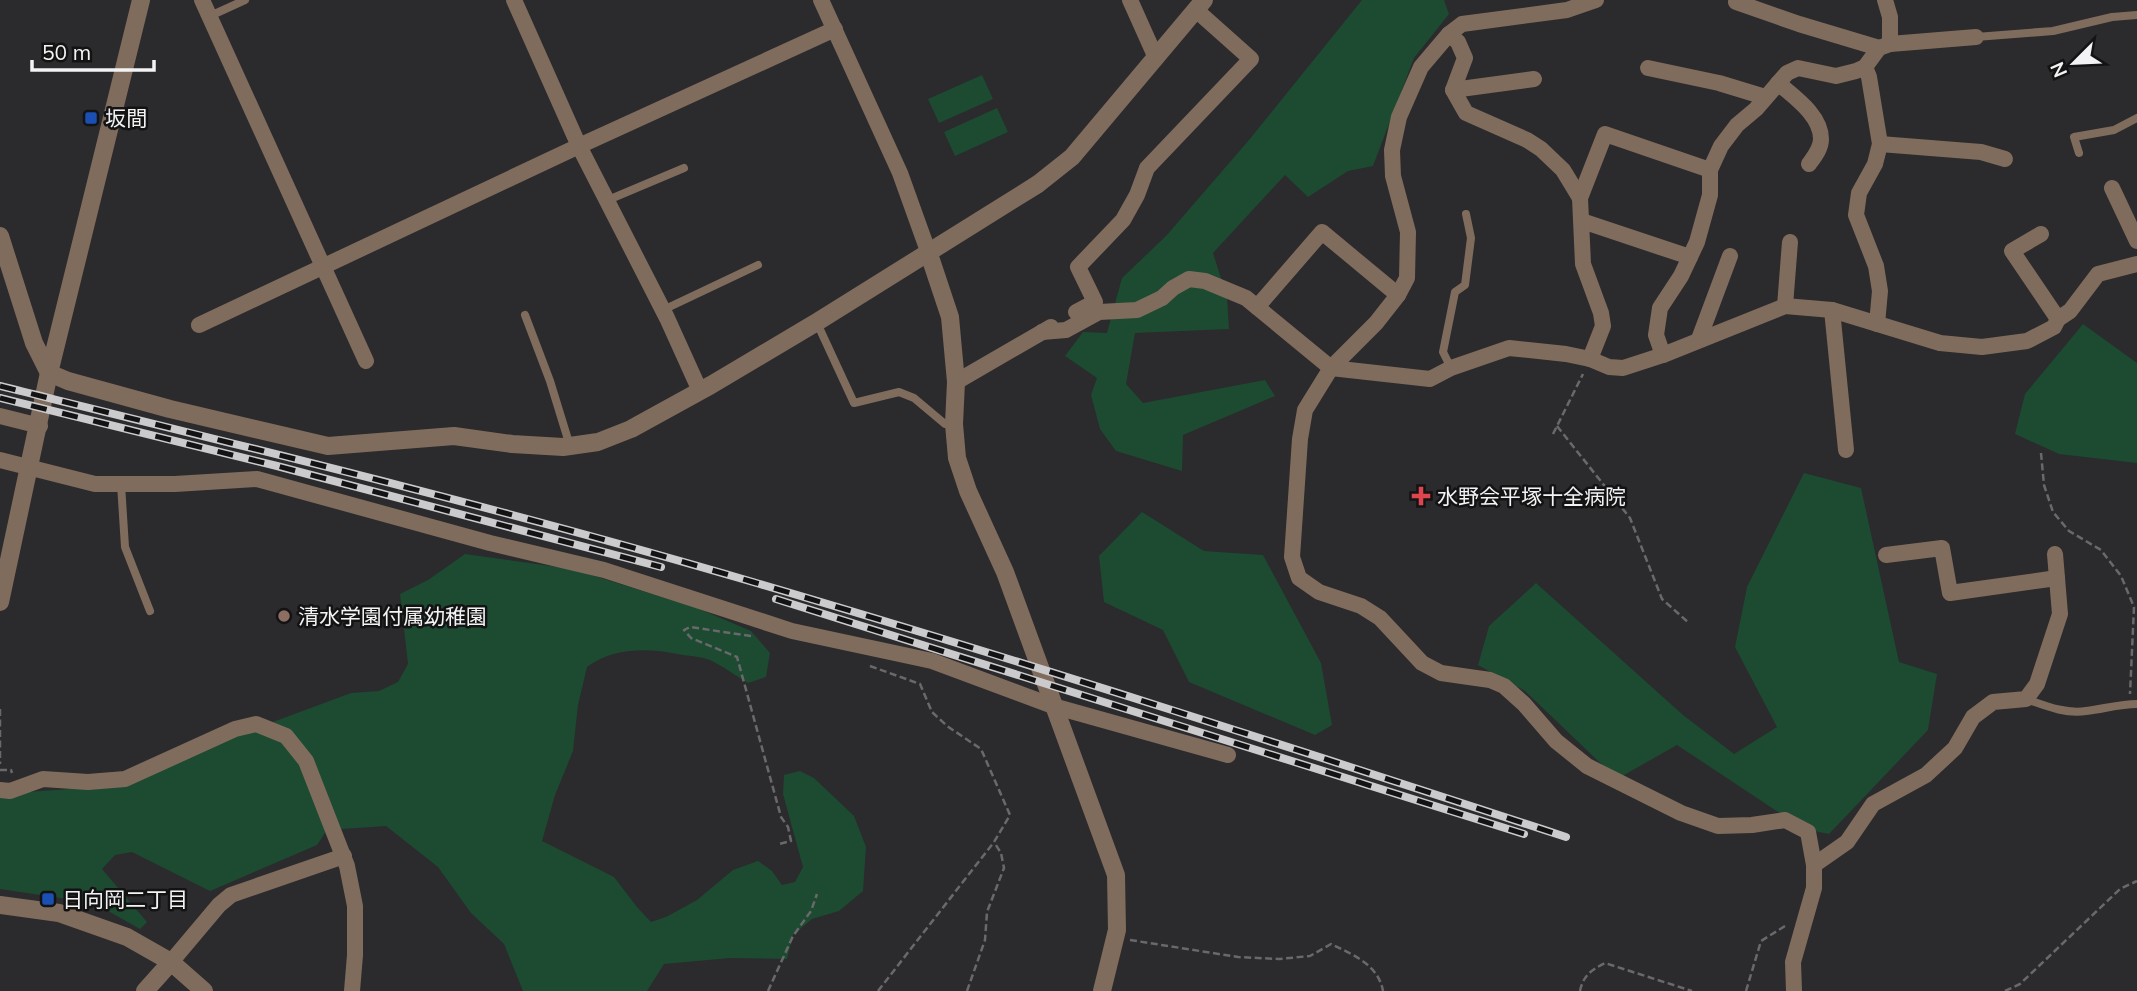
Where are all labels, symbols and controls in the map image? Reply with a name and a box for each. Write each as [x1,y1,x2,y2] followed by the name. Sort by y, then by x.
[32,28,154,72] scale bar
[2039,28,2109,98] north arrow
[42,39,91,65] text: 50 m
[2045,58,2072,81] text: N
[105,105,147,131] place label: 坂間
[83,110,99,126] marker: 坂間
[1437,483,1626,509] place label: 水野会平塚十全病院
[1411,486,1431,506] marker: 水野会平塚十全病院
[298,603,487,629] place label: 清水学園付属幼稚園
[276,608,292,624] marker: 清水学園付属幼稚園
[62,886,188,912] place label: 日向岡二丁目
[40,891,56,907] marker: 日向岡二丁目

